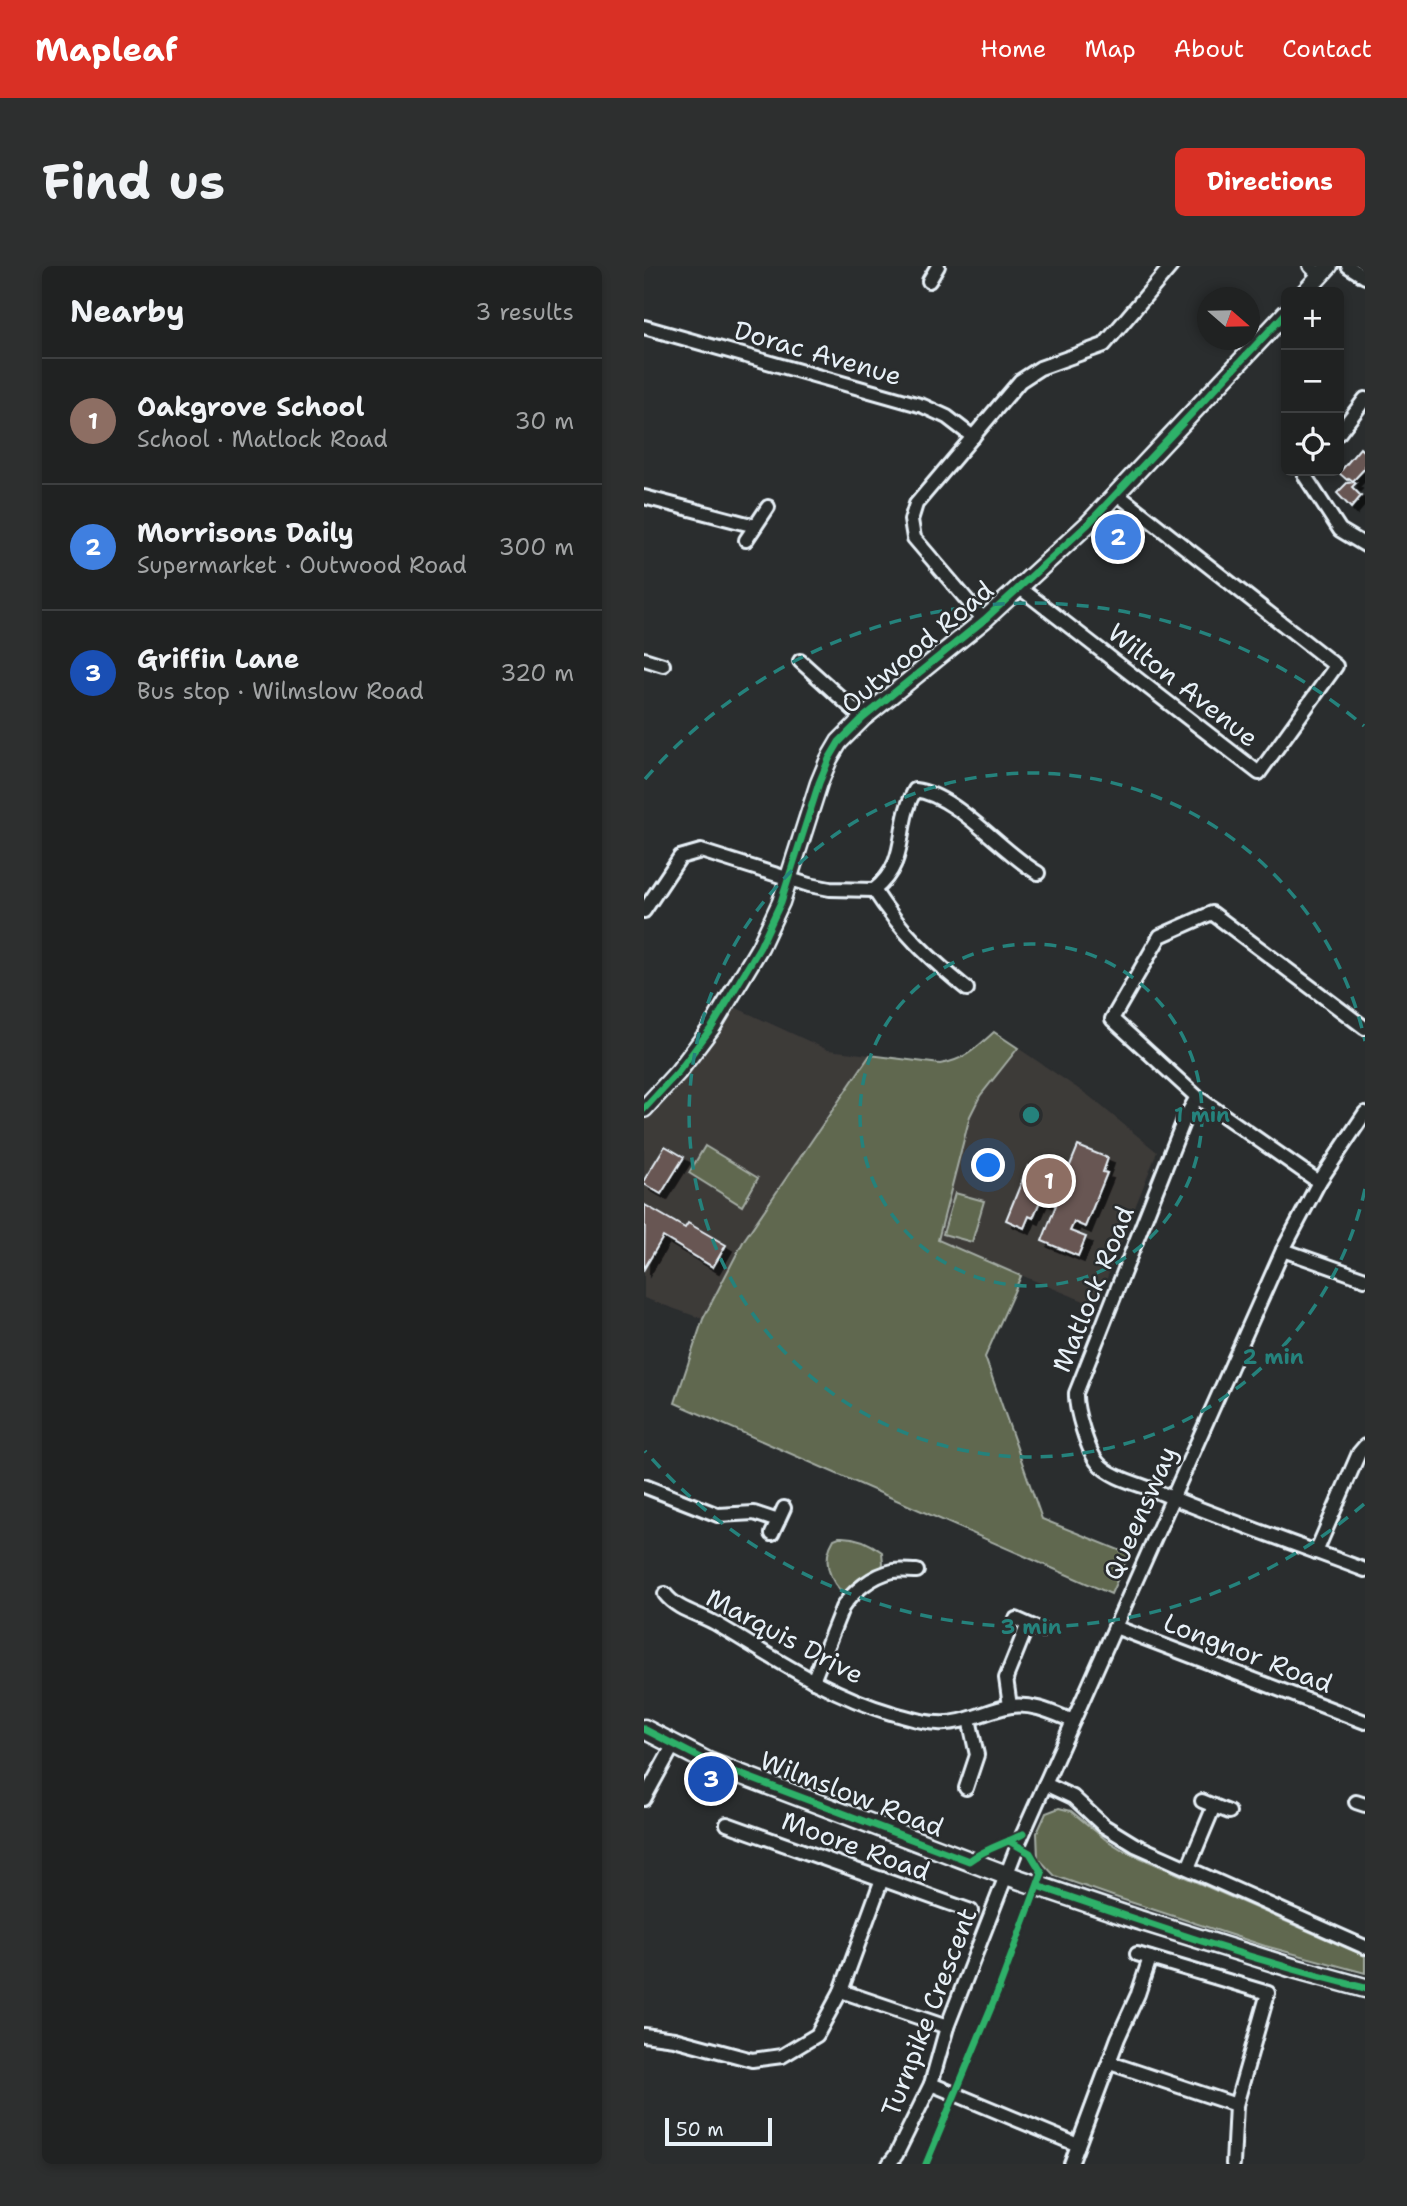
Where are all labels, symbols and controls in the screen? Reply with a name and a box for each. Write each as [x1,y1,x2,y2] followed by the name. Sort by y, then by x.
[35,27,178,72] text: Mapleaf
[980,33,1046,65] text: Home
[1084,33,1136,65] text: Map
[1174,33,1244,65] text: About
[1282,33,1372,65] text: Contact
[1175,148,1365,216] button: Directions
[42,149,225,215] text: Find us
[1197,287,1260,350] north arrow
[1281,287,1344,476] map controls
[1281,287,1344,350] button: +
[70,291,185,332] text: Nearby
[475,297,574,327] text: 3 results
[730,312,906,393] street label: Dorac Avenue
[1281,350,1344,413] button: −
[137,389,365,424] text: Oakgrove School
[88,406,98,436] text: 1
[515,406,574,436] text: 30 m
[1281,413,1344,476] button: locate
[137,424,388,454] text: School · Matlock Road
[1095,511,1141,563] pin: 2
[137,515,354,550] text: Morrisons Daily
[85,532,101,562] text: 2
[499,532,574,562] text: 300 m
[137,550,467,580] text: Supermarket · Outwood Road
[833,572,1000,721] street label: Outwood Road
[1101,615,1266,755] street label: Wilton Avenue
[137,641,299,676] text: Griffin Lane
[85,658,101,688] text: 3
[500,658,574,688] text: 320 m
[137,676,424,706] text: Bus stop · Wilmslow Road
[1174,1101,1230,1129] text: 1 min
[1019,1103,1043,1127] centre of rings
[971,1148,1005,1182] your location
[1026,1155,1072,1207] pin: 1
[1043,1200,1142,1377] street label: Matlock Road
[1242,1343,1304,1371] text: 2 min
[1094,1440,1185,1585] street label: Queensway
[700,1579,870,1692] street label: Marquis Drive
[1159,1604,1338,1701] street label: Longnor Road
[1000,1613,1062,1641] text: 3 min
[755,1742,949,1845] street label: Wilmslow Road
[688,1753,734,1805] pin: 3
[777,1802,935,1889] street label: Moore Road
[873,1902,984,2121] street label: Turnpike Crescent
[665,2115,772,2147] scale bar
[676,2117,724,2142] text: 50 m

